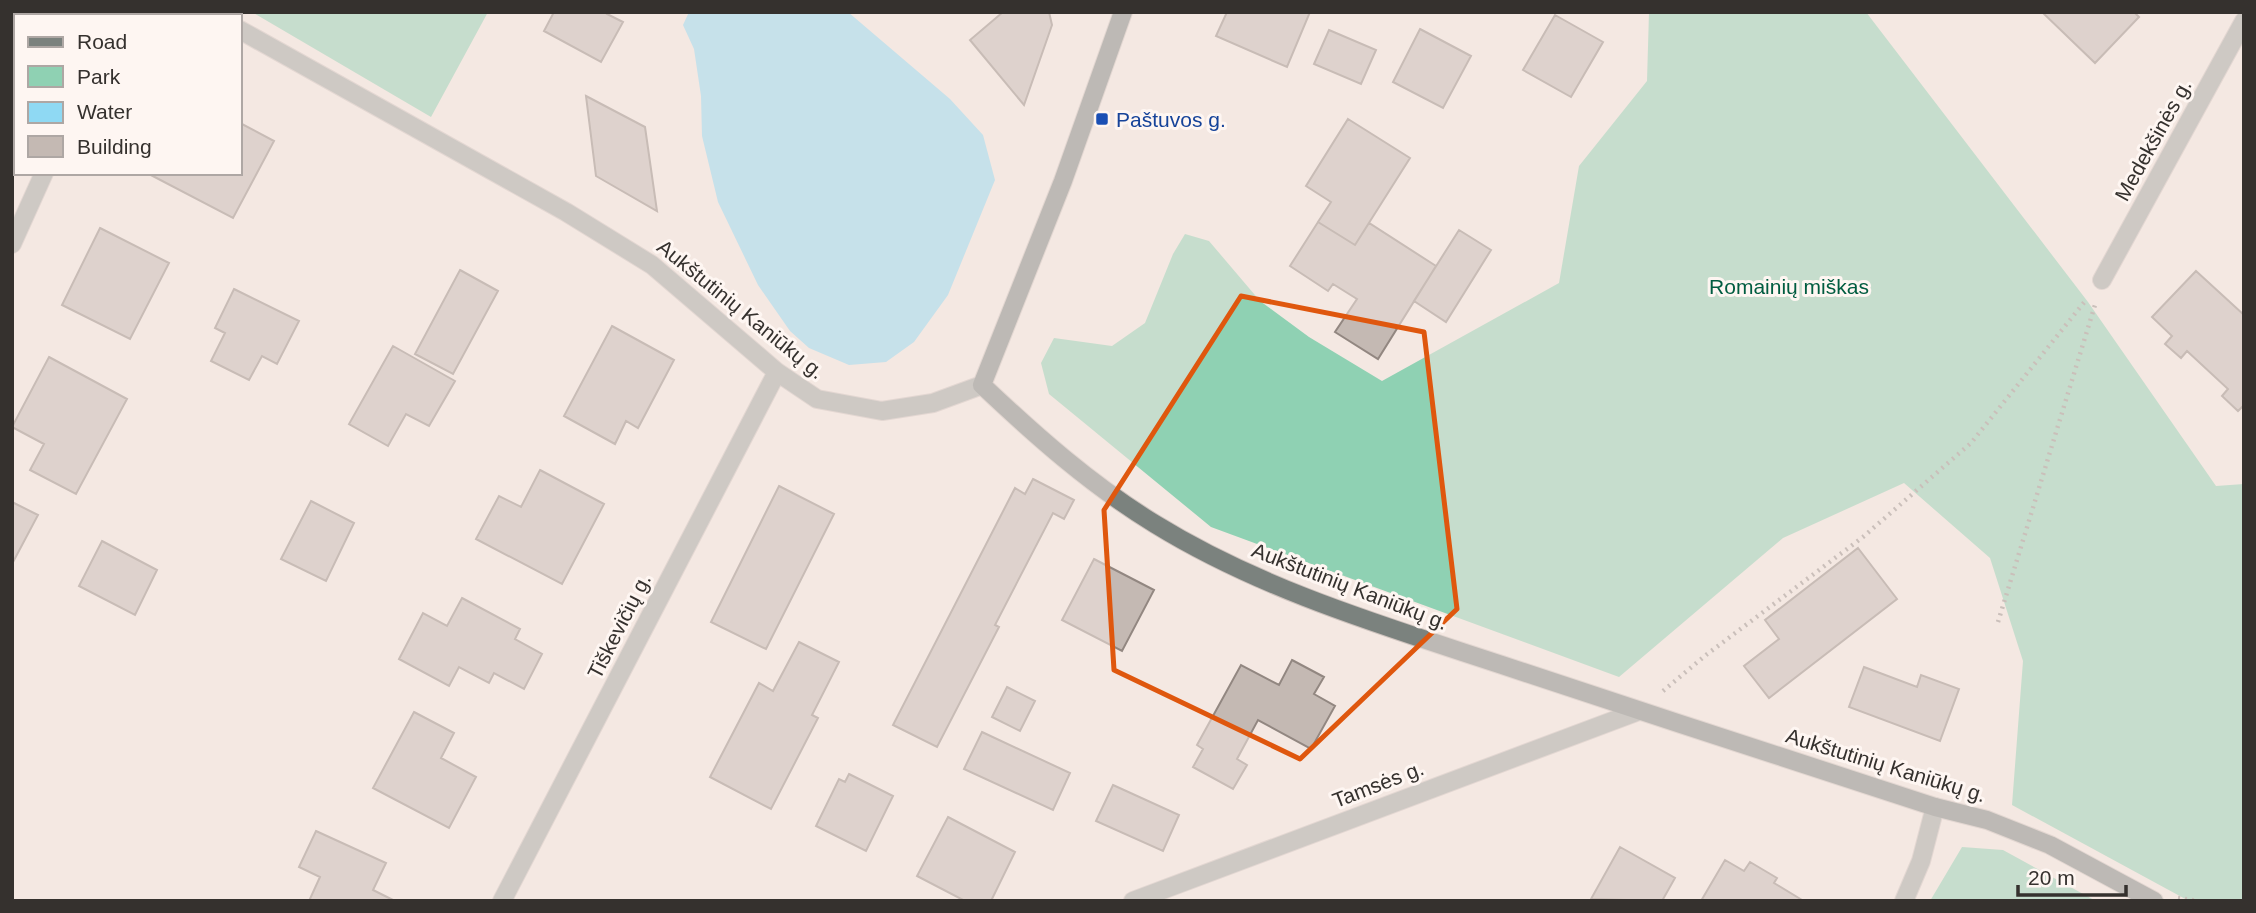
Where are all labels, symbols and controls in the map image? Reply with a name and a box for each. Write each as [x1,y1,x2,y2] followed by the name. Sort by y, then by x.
[14,14,242,175] legend
[77,30,127,53] text: Road
[77,65,121,88] text: Park
[2110,75,2196,205] street label: Medekšinės g.
[77,100,132,123] text: Water
[1116,108,1226,131] place label: Paštuvos g.
[1094,111,1110,127] marker: Paštuvos g.
[77,135,152,158] text: Building
[653,235,829,383] street label: Aukštutinių Kaniūkų g.
[1709,275,1869,298] park label: Romainių miškas
[1249,538,1451,634] street label: Aukštutinių Kaniūkų g.
[583,570,655,682] street label: Tiškevičių g.
[1783,724,1989,806] street label: Aukštutinių Kaniūkų g.
[1329,756,1427,812] street label: Tamsės g.
[2018,853,2126,897] scale bar
[2028,866,2075,889] text: 20 m

